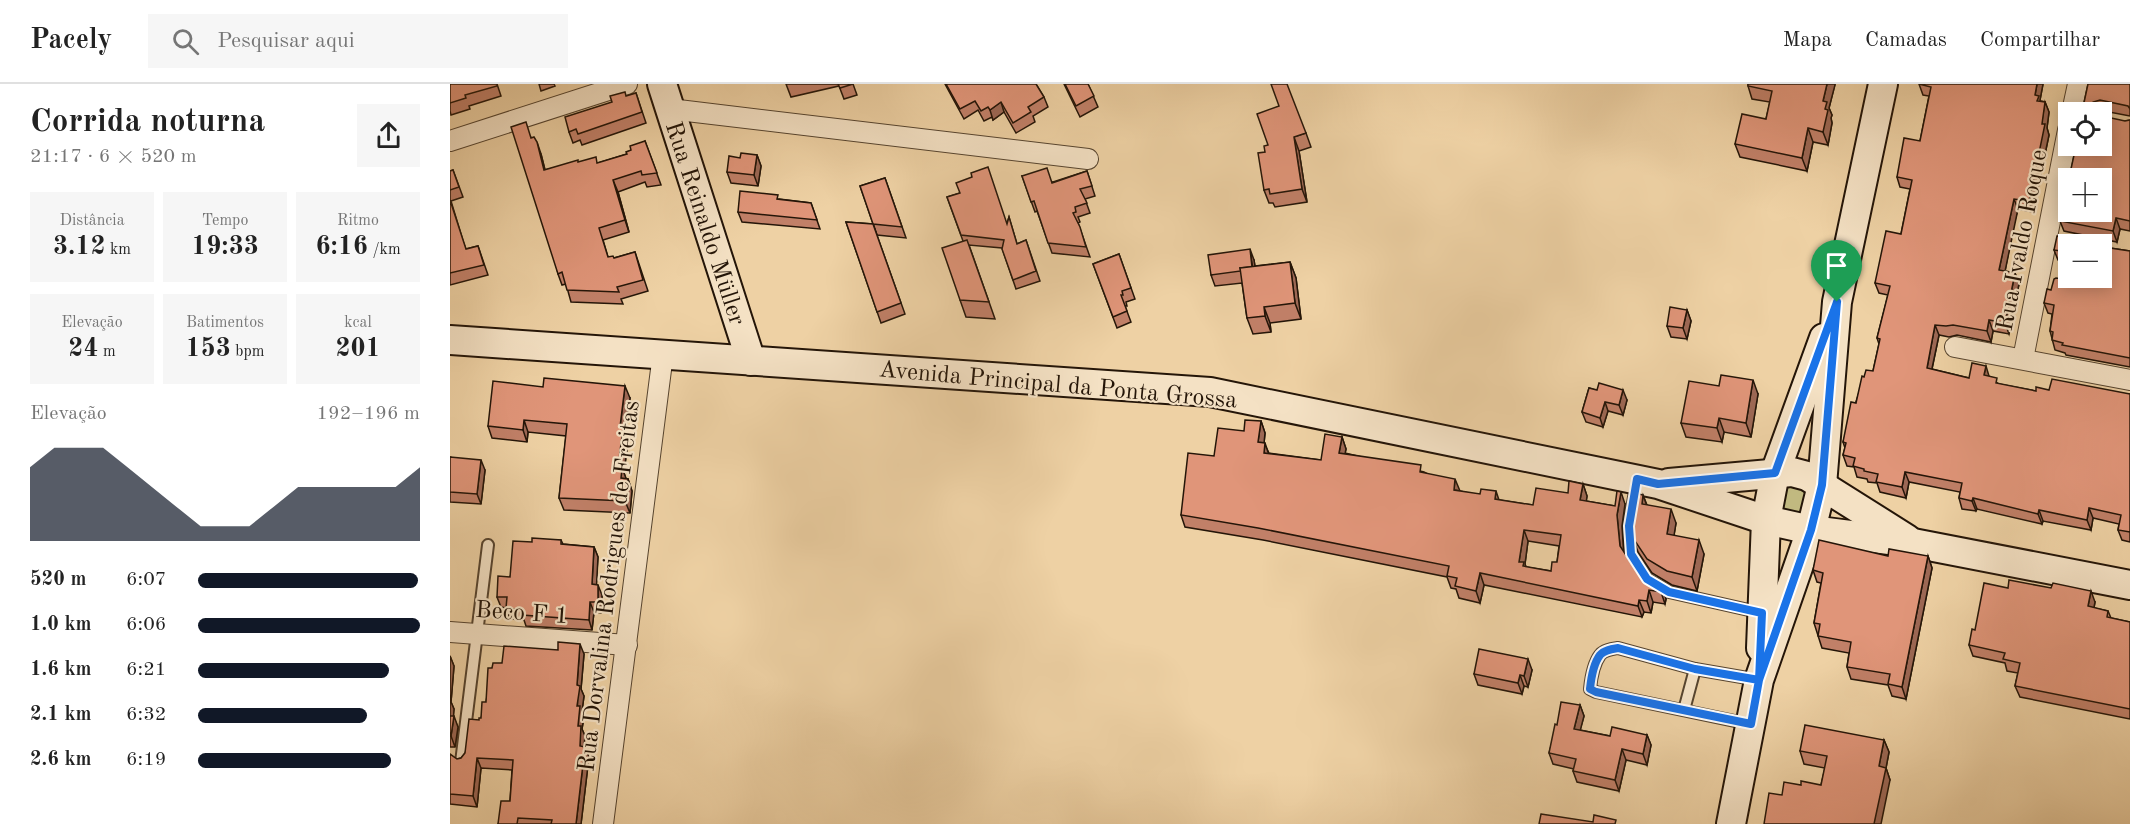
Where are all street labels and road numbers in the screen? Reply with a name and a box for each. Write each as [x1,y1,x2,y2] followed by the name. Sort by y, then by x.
[660,119,748,329] street label: Rua Reinaldo Müller
[1994,148,2052,333] street label: Rua Ivaldo Roque
[878,358,1238,414] street label: Avenida Principal da Ponta Grossa
[575,399,645,773] street label: Rua Dorvalina Rodrigues de Freitas
[474,599,569,629] street label: Beco F 1

